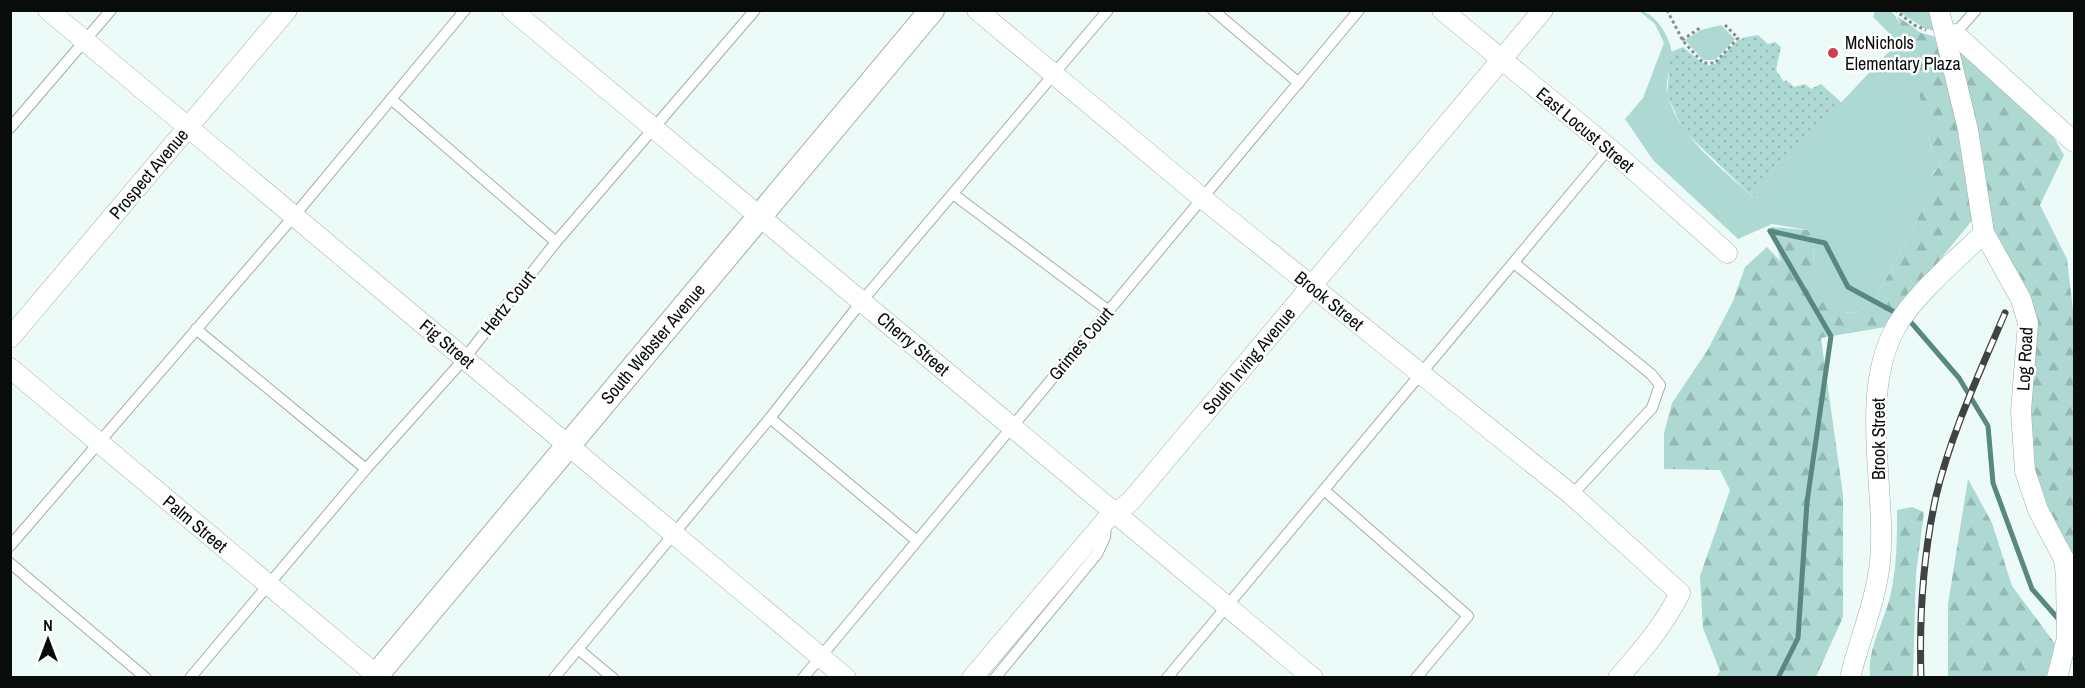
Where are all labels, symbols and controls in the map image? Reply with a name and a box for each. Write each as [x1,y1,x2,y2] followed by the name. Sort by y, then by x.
[1845,30,1961,76] place label: McNichols Elementary Plaza
[1826,46,1840,60] marker: McNichols Elementary Plaza
[1531,81,1640,178] street label: East Locust Street
[103,123,194,224] street label: Prospect Avenue
[475,265,541,340] street label: Hertz Court
[1290,265,1369,336] street label: Brook Street
[595,278,711,409] street label: South Webster Avenue
[1043,302,1119,386] street label: Grimes Court
[1196,302,1301,420] street label: South Irving Avenue
[872,306,955,381] street label: Cherry Street
[414,313,480,374] street label: Fig Street
[2010,326,2039,392] street label: Log Road
[1866,398,1891,480] street label: Brook Street
[158,489,233,558] street label: Palm Street
[18,610,78,670] north arrow
[43,614,53,636] text: N

